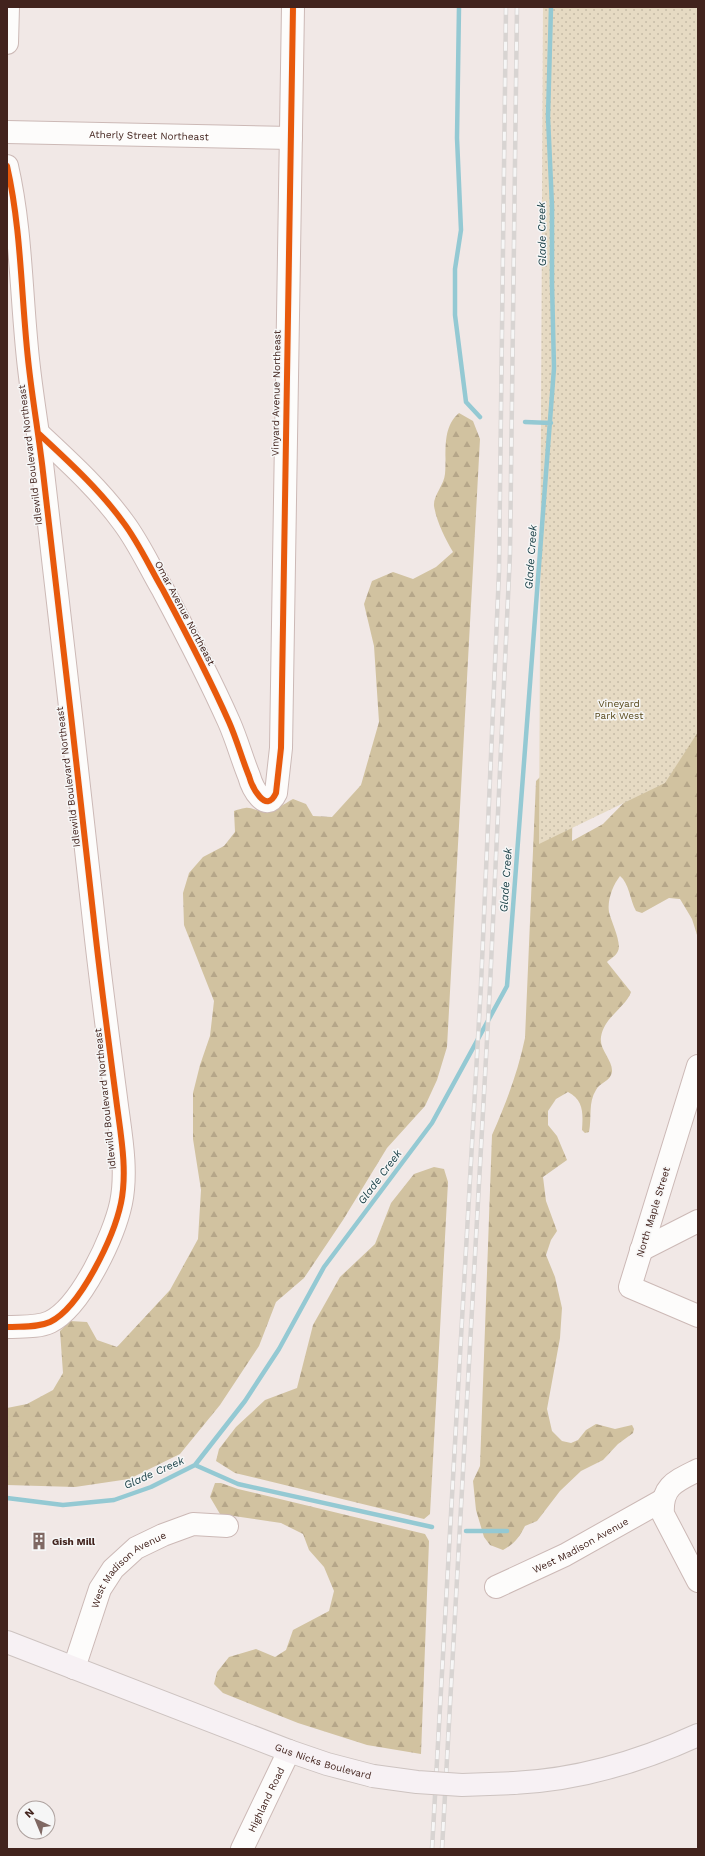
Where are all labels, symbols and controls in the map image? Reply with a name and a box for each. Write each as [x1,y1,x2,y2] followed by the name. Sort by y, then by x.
[89,128,210,142] street label: Atherly Street Northeast
[535,201,549,266] water label: Glade Creek
[269,329,283,456] street label: Vinyard Avenue Northeast
[16,383,44,526] street label: Idlewild Boulevard Northeast
[522,523,540,590] water label: Glade Creek
[153,559,218,668] street label: Omar Avenue Northeast
[595,698,644,721] park label: Vineyard Park West
[54,705,82,848] street label: Idlewild Boulevard Northeast
[497,846,515,913] water label: Glade Creek
[92,1027,118,1170] street label: Idlewild Boulevard Northeast
[355,1147,405,1207] water label: Glade Creek
[634,1165,672,1258] street label: North Maple Street
[122,1454,187,1492] water label: Glade Creek
[530,1515,630,1575] street label: West Madison Avenue
[89,1529,168,1609] street label: West Madison Avenue
[29,1531,49,1551] building icon: Gish Mill
[52,1536,96,1547] place label: Gish Mill
[273,1741,373,1781] street label: Gus Nicks Boulevard
[246,1765,286,1834] street label: Highland Road
[16,1800,56,1840] north arrow
[22,1806,37,1821] text: N

